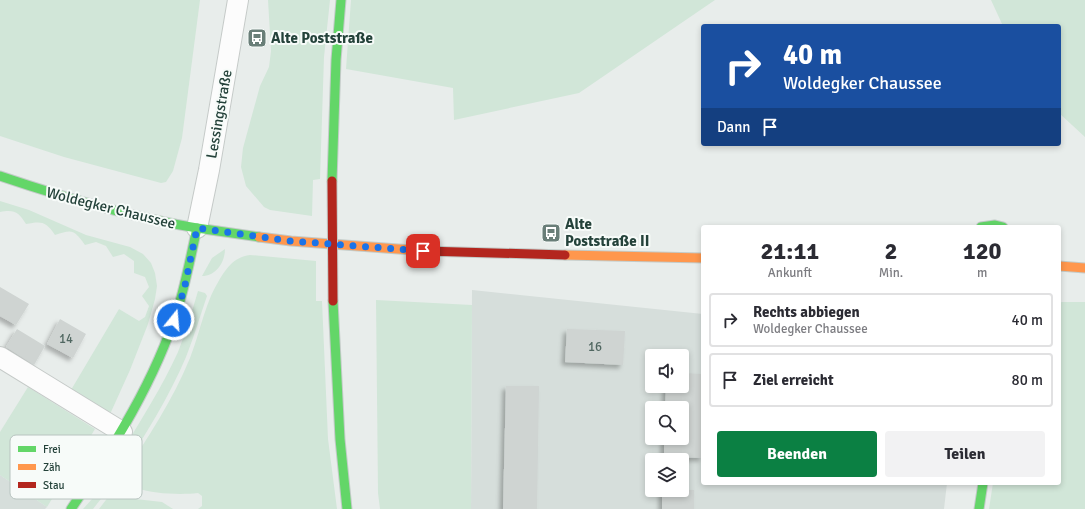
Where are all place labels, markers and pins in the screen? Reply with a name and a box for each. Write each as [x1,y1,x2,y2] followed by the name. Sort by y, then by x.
[246,27,268,49] bus stop icon: Alte Poststraße
[271,29,373,47] place label: Alte Poststraße
[565,215,649,250] place label: Alte Poststraße II
[540,222,562,244] bus stop icon: Alte Poststraße II
[406,234,440,268] pin

